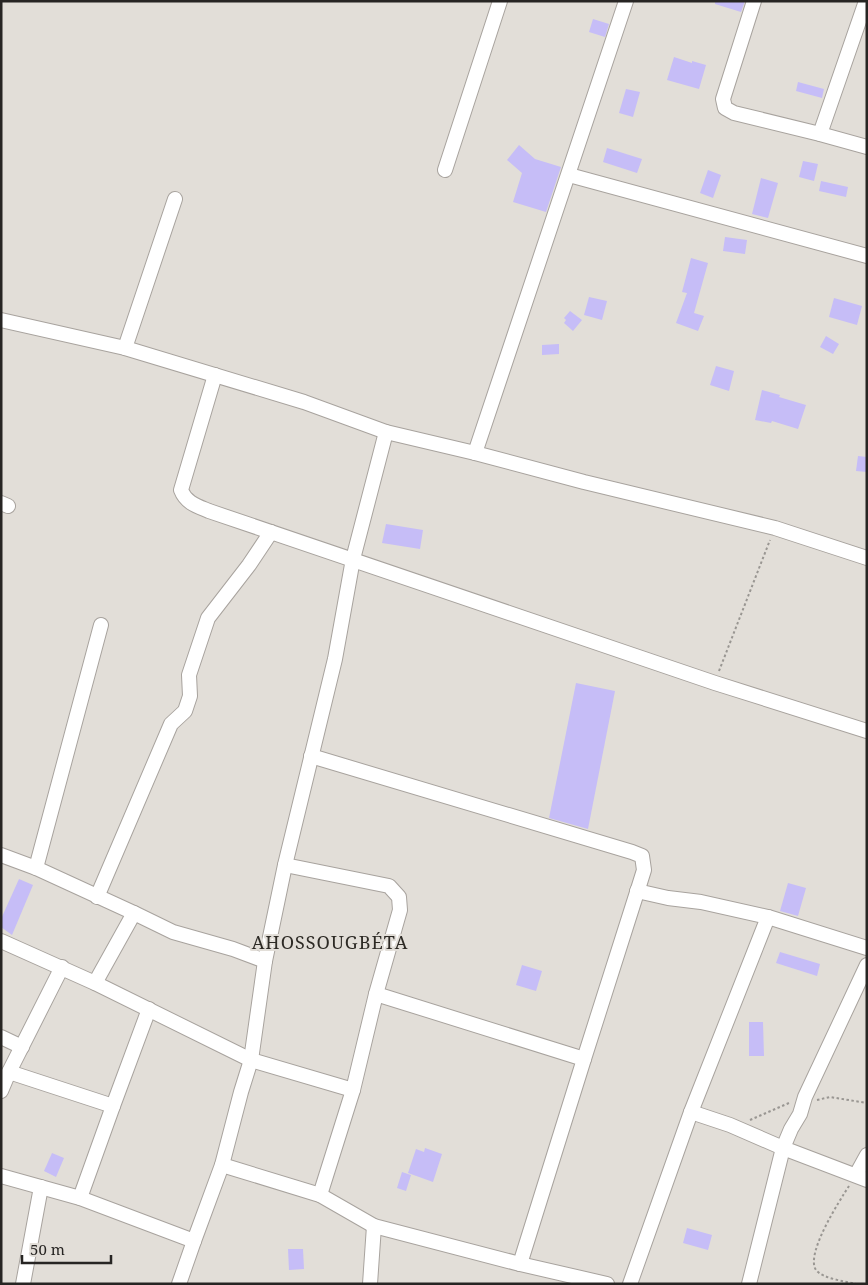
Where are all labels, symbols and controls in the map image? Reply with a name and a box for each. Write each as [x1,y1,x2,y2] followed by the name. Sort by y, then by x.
[252,930,408,954] district label: AHOSSOUGBÉTA
[22,1232,111,1264] scale bar
[30,1239,65,1259] text: 50 m

